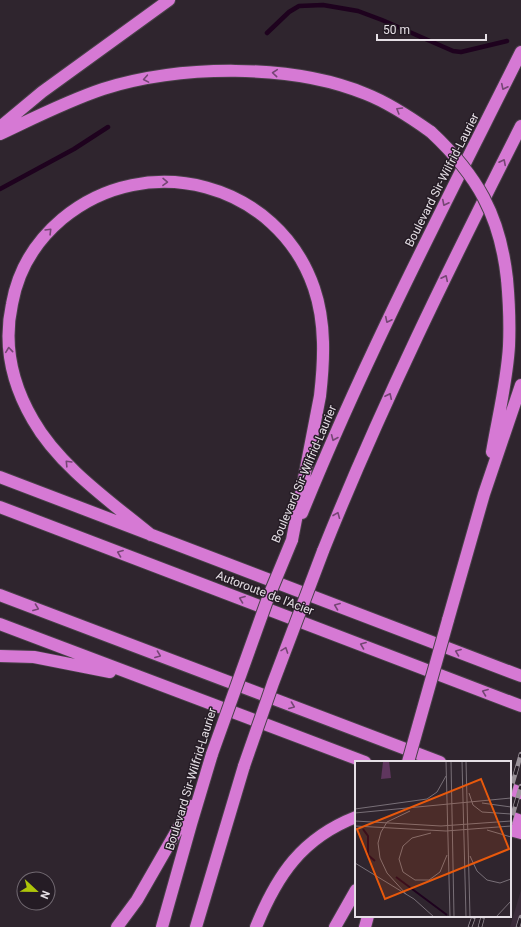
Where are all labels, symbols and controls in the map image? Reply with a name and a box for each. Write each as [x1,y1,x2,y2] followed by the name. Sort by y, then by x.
[377,16,486,42] scale bar
[383,23,410,37] text: 50 m
[272,69,278,78] one-way arrow
[143,74,149,82] one-way arrow
[501,82,508,90] one-way arrow
[396,107,403,115] one-way arrow
[402,111,482,249] street label: Boulevard Sir-Wilfrid-Laurier
[498,159,506,166] one-way arrow
[162,178,168,186] one-way arrow
[443,199,450,206] one-way arrow
[44,228,52,236] one-way arrow
[440,275,447,283] one-way arrow
[385,315,393,323] one-way arrow
[5,347,14,353] one-way arrow
[384,392,392,400] one-way arrow
[269,403,339,545] street label: Boulevard Sir-Wilfrid-Laurier
[331,433,339,441] one-way arrow
[65,460,73,468] one-way arrow
[333,512,341,519] one-way arrow
[117,549,124,557] one-way arrow
[214,568,316,618] street label: Autoroute de l'Acier
[238,595,245,603] one-way arrow
[333,602,340,610] one-way arrow
[33,604,40,612] one-way arrow
[360,642,367,650] one-way arrow
[281,647,289,654] one-way arrow
[455,648,462,656] one-way arrow
[154,650,161,658] one-way arrow
[481,688,488,696] one-way arrow
[289,702,296,710] one-way arrow
[163,706,219,852] street label: Boulevard Sir-Wilfrid-Laurier
[355,761,511,917] inset map
[16,871,56,911] north arrow
[37,889,52,901] text: N

